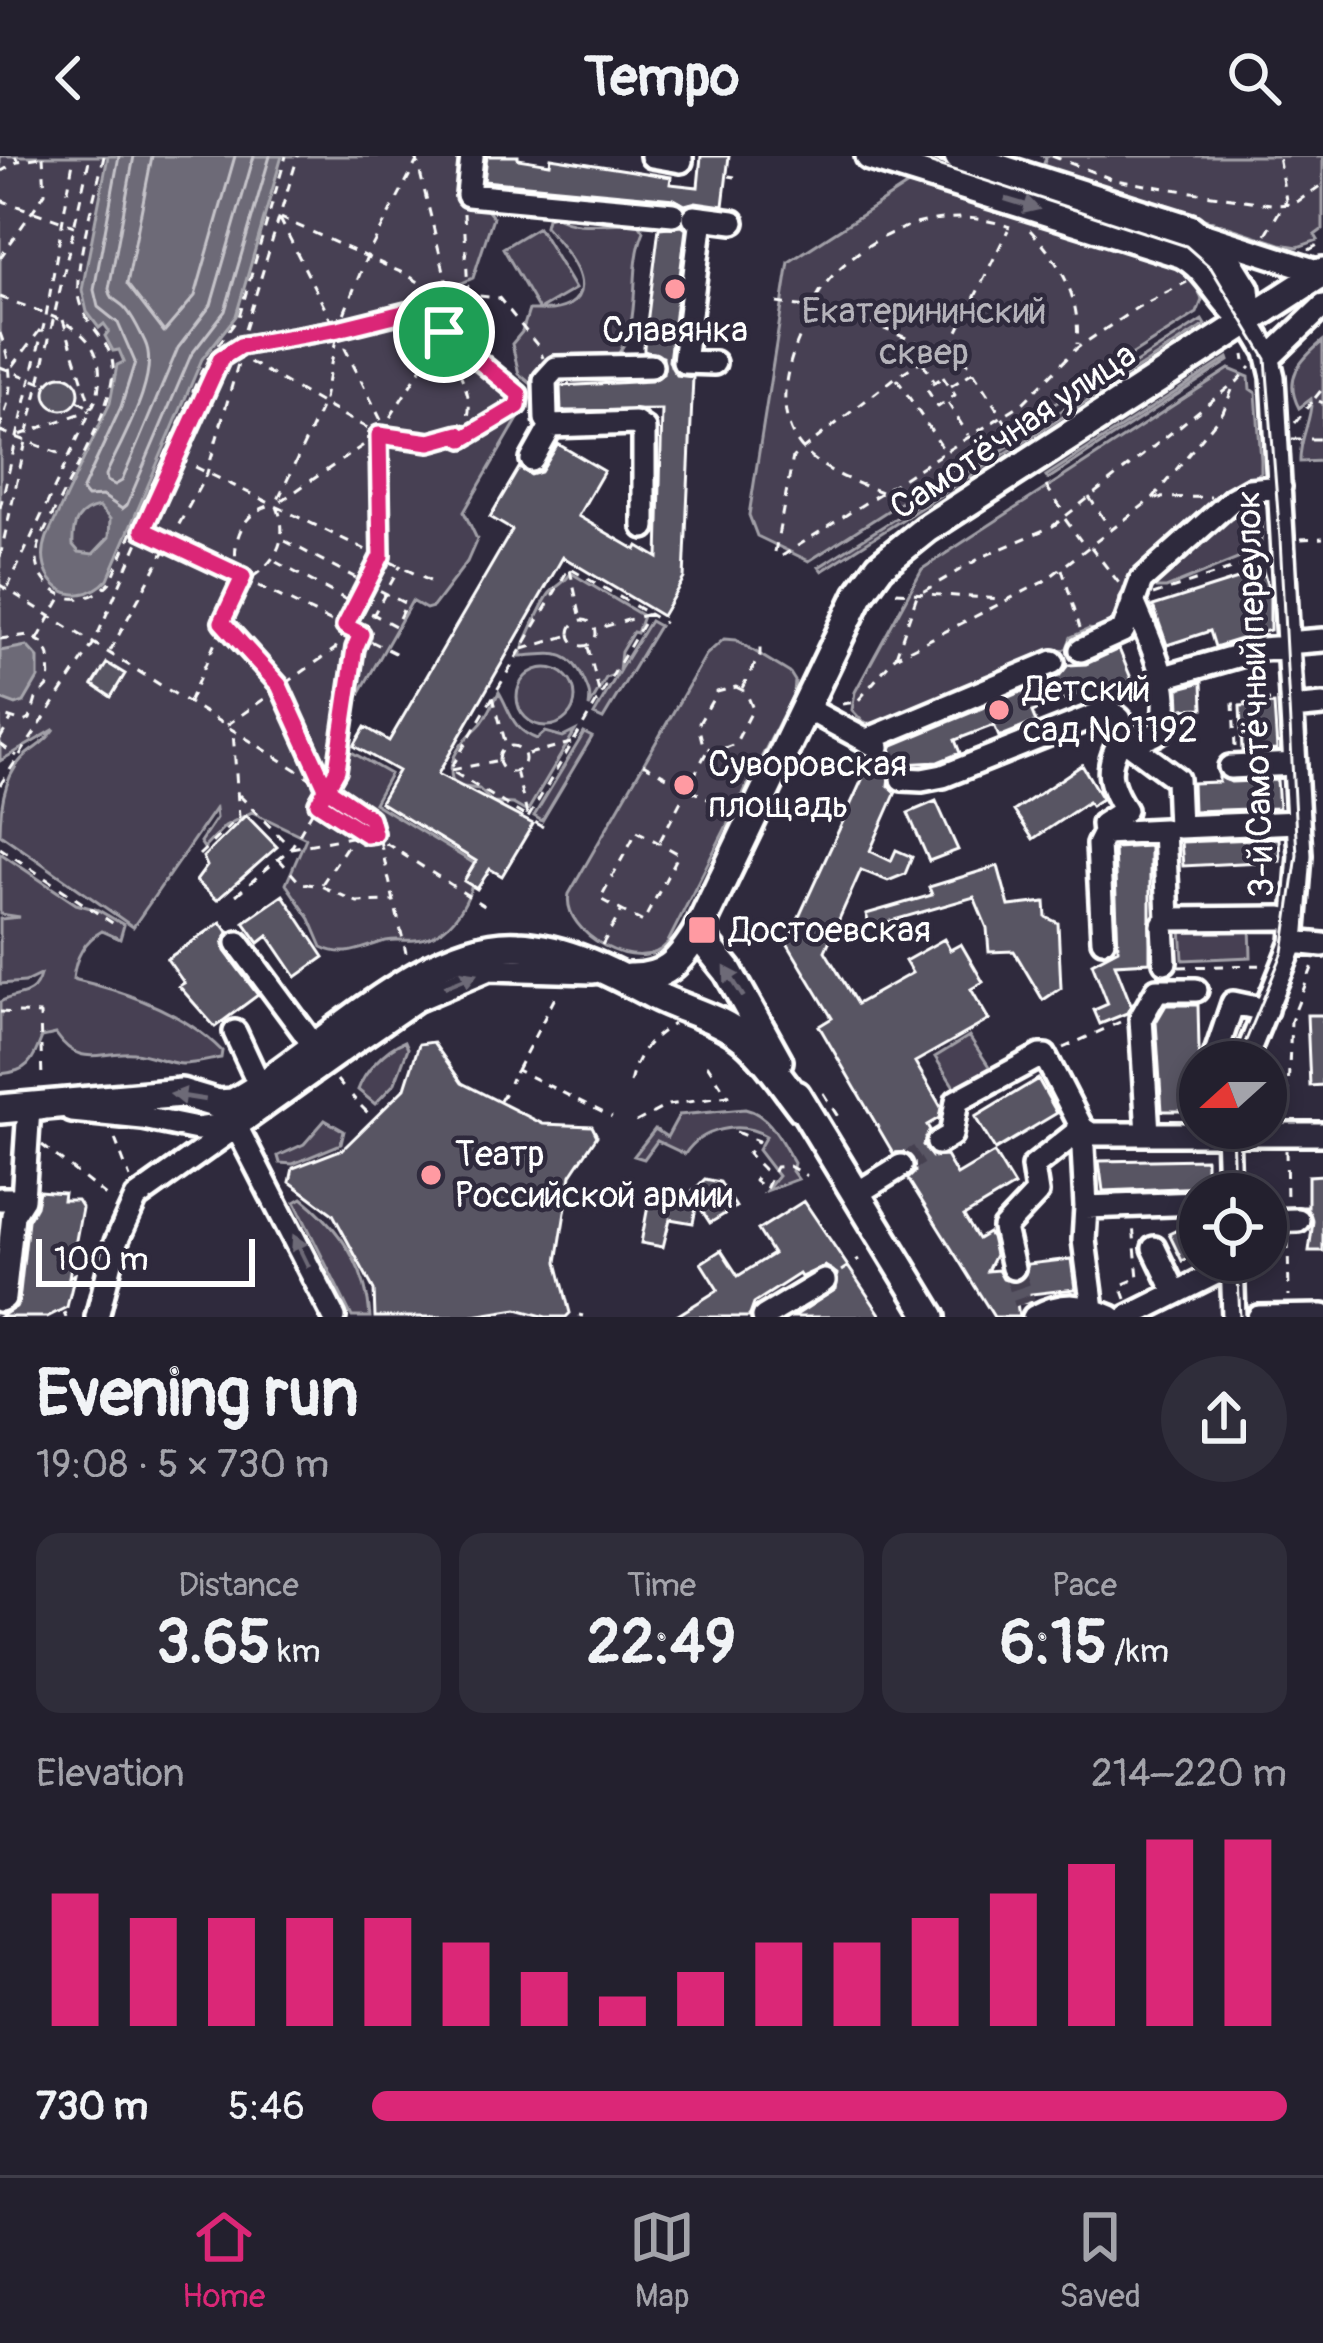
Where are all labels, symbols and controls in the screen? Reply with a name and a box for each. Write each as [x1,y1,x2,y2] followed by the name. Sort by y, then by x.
[584,44,739,112] text: Tempo
[36,45,102,111] icon: back
[1221,45,1287,111] icon: search
[1004,195,1041,214] one-way arrow
[662,276,688,302] marker: Славянка
[393,281,495,383] pin
[802,289,1046,375] park label: Екатерининский сквер
[411,299,477,365] icon: arrive
[602,308,748,353] place label: Славянка
[882,332,1144,530] street label: Самотёчная улица
[1225,490,1285,898] street label: 3-й Самотёчный переулок
[1021,667,1198,753] place label: Детский сад №1192
[986,697,1012,723] marker: Детский сад №1192
[708,742,907,828] place label: Суворовская площадь
[671,772,697,798] marker: Суворовская площадь
[727,908,931,953] place label: Достоевская
[686,914,718,946] marker: Достоевская
[724,965,745,999] one-way arrow
[444,970,480,989] one-way arrow
[1179,1041,1287,1149] north arrow
[1179,1041,1287,1281] map controls
[168,1088,206,1106] one-way arrow
[455,1132,733,1218] place label: Театр Российской армии
[418,1162,444,1188] marker: Театр Российской армии
[1179,1173,1287,1281] button: locate
[36,1233,255,1286] scale bar
[292,1233,312,1268] one-way arrow
[54,1239,148,1280] text: 100 m
[36,1353,359,1436] text: Evening run
[1161,1356,1287,1482] button: share
[36,1440,329,1489] text: 19:08 · 5 × 730 m
[178,1565,299,1606] text: Distance
[627,1565,696,1606] text: Time
[1052,1565,1117,1606] text: Pace
[156,1606,270,1681] text: 3.65
[587,1606,736,1681] text: 22:49
[1000,1606,1107,1681] text: 6:15
[270,1631,321,1672] text: km
[1107,1631,1169,1672] text: /km
[36,1749,185,1798] text: Elevation
[1091,1749,1287,1798] text: 214–220 m
[36,2082,148,2131] text: 730 m
[228,2082,305,2131] text: 5:46
[182,2204,265,2317] tab: Home
[629,2204,695,2317] tab: Map
[1059,2204,1141,2317] tab: Saved

